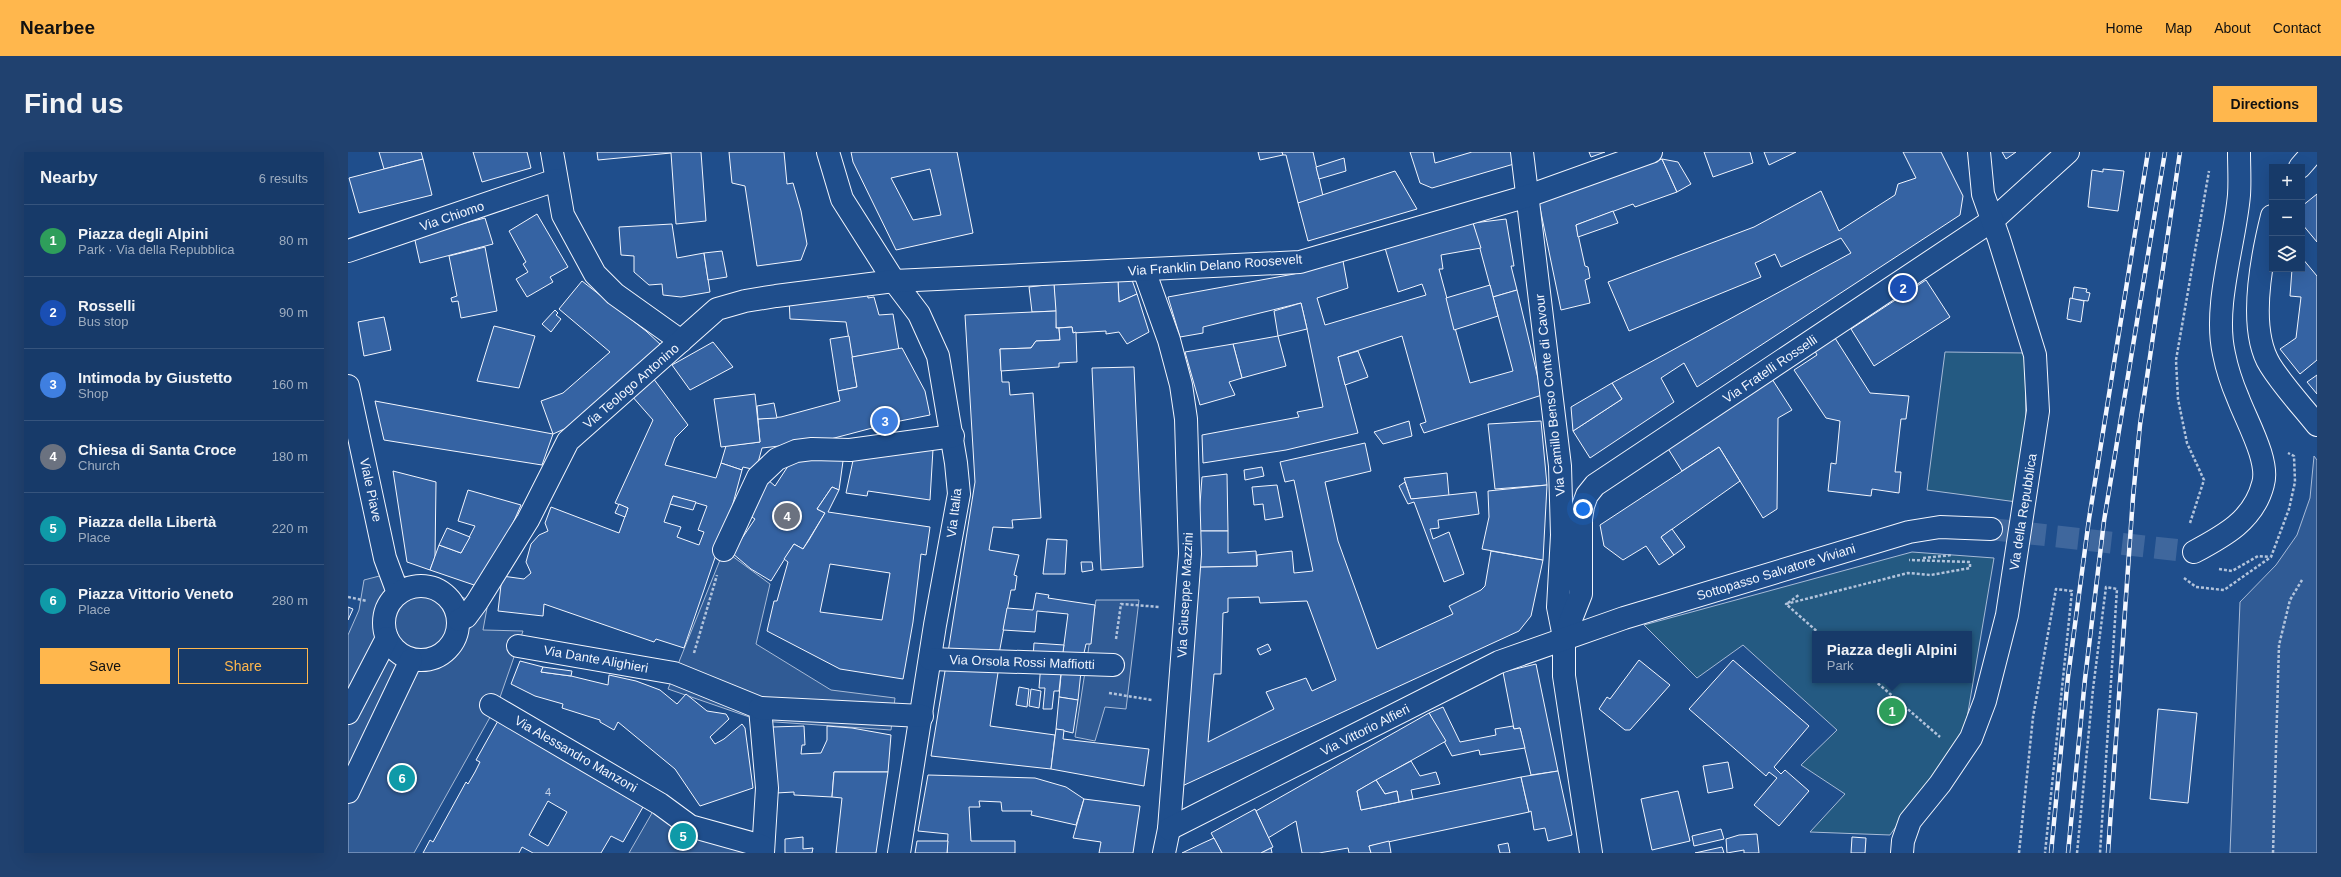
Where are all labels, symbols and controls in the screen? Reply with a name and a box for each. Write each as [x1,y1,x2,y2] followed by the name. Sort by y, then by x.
[20,17,95,38] text: Nearbee
[2106,20,2143,36] text: Home
[2165,20,2192,36] text: Map
[2214,20,2251,36] text: About
[2273,20,2321,36] text: Contact
[2213,86,2317,122] button: Directions
[24,88,124,119] text: Find us
[2269,164,2305,272] map controls
[2269,164,2305,200] button: +
[40,168,98,187] text: Nearby
[259,171,308,186] text: 6 results
[418,198,486,234] street label: Via Chiomo
[2269,200,2305,236] button: −
[78,225,208,242] text: Piazza degli Alpini
[49,233,57,248] text: 1
[279,233,308,248] text: 80 m
[2269,236,2305,272] button: layers
[78,242,235,257] text: Park · Via della Repubblica
[1127,251,1303,279] street label: Via Franklin Delano Roosevelt
[1890,273,1916,303] pin: 2
[1532,292,1568,497] street label: Via Camillo Benso Conte di Cavour
[78,297,136,314] text: Rosselli
[49,305,57,320] text: 2
[279,305,308,320] text: 90 m
[78,314,129,329] text: Bus stop
[1720,332,1820,406] street label: Via Fratelli Rosselli
[580,340,682,432] street label: Via Teologo Antonino
[78,369,232,386] text: Intimoda by Giustetto
[49,377,57,392] text: 3
[272,377,308,392] text: 160 m
[78,386,108,401] text: Shop
[872,406,898,436] pin: 3
[78,441,236,458] text: Chiesa di Santa Croce
[49,449,57,464] text: 4
[272,449,308,464] text: 180 m
[2006,452,2040,572] street label: Via della Repubblica
[357,457,385,523] street label: Viale Piave
[78,458,120,473] text: Church
[944,487,965,539] street label: Via Italia
[1573,499,1593,519] your location
[774,501,800,531] pin: 4
[78,513,216,530] text: Piazza della Libertà
[49,521,57,536] text: 5
[272,521,308,536] text: 220 m
[78,530,111,545] text: Place
[1174,532,1196,658] street label: Via Giuseppe Mazzini
[1695,541,1857,603] street label: Sottopasso Salvatore Viviani
[78,585,234,602] text: Piazza Vittorio Veneto
[49,593,57,608] text: 6
[272,593,308,608] text: 280 m
[78,602,111,617] text: Place
[1812,631,1972,683] popup
[1827,641,1957,658] text: Piazza degli Alpini
[543,642,650,676] street label: Via Dante Alighieri
[40,648,170,684] button: Save
[178,648,308,684] button: Share
[949,652,1095,672] street label: Via Orsola Rossi Maffiotti
[1827,658,1854,673] text: Park
[1879,696,1905,726] pin: 1
[1318,701,1412,759] street label: Via Vittorio Alfieri
[512,713,640,795] street label: Via Alessandro Manzoni
[389,763,415,793] pin: 6
[545,786,551,798] house number: 4
[670,821,696,851] pin: 5

